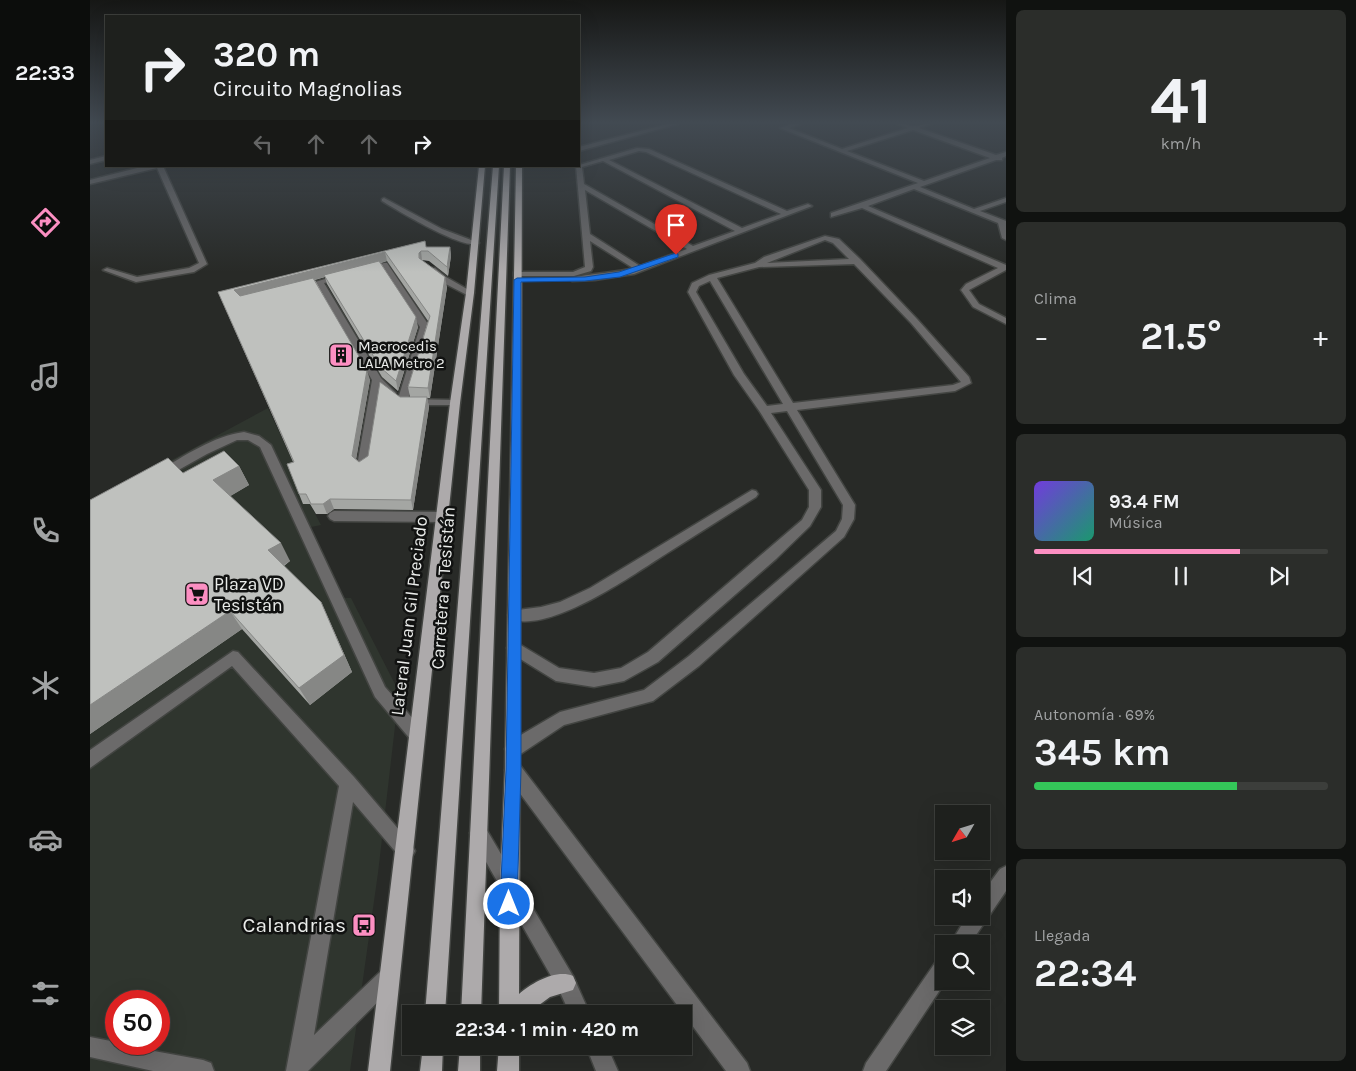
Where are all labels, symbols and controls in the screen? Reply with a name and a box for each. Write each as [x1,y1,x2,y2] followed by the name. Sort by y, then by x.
[213,34,320,75] text: 320 m
[130,35,195,100] icon: right
[15,60,75,86] text: 22:33
[1150,63,1212,139] text: 41
[213,76,403,102] text: Circuito Magnolias
[249,130,277,158] icon: left
[302,130,330,158] icon: ahead
[355,130,383,158] icon: ahead
[408,130,436,158] icon: right
[1161,134,1201,153] text: km/h
[655,204,697,255] pin
[28,205,63,240] icon: directions
[662,211,690,239] icon: arrive
[1034,289,1077,308] text: Clima
[1140,314,1222,359] text: 21.5°
[1034,320,1049,353] text: −
[1313,320,1328,353] text: +
[358,337,445,372] place label: Macrocedis LALA Metro 2
[328,342,354,368] building icon: Macrocedis LALA Metro 2
[28,359,63,394] icon: music
[1109,491,1180,513] text: 93.4 FM
[426,506,460,670] street label: Carretera a Tesistán
[28,513,63,548] icon: phone
[1109,513,1162,532] text: Música
[386,515,432,717] street label: Lateral Juan Gil Preciado
[1069,562,1097,590] icon: previous
[1167,562,1195,590] icon: pause
[1265,562,1293,590] icon: next
[214,573,284,616] place label: Plaza VD Tesistán
[184,581,210,607] supermarket icon: Plaza VD Tesistán
[28,668,63,703] icon: climate
[1034,705,1155,724] text: Autonomía · 69%
[1034,730,1171,775] text: 345 km
[935,805,990,860] north arrow
[935,805,990,1055] map controls
[28,822,63,857] icon: car
[935,870,990,925] button: sound
[482,877,534,929] position arrow
[351,912,377,938] bus stop icon: Calandrias
[243,913,346,937] place label: Calandrias
[1034,926,1090,945] text: Llegada
[935,935,990,990] button: search
[1034,951,1136,996] text: 22:34
[28,976,63,1011] icon: filters
[105,990,170,1055] speed limit sign: 50
[935,1000,990,1055] button: layers
[455,1019,639,1041] text: 22:34 · 1 min · 420 m

